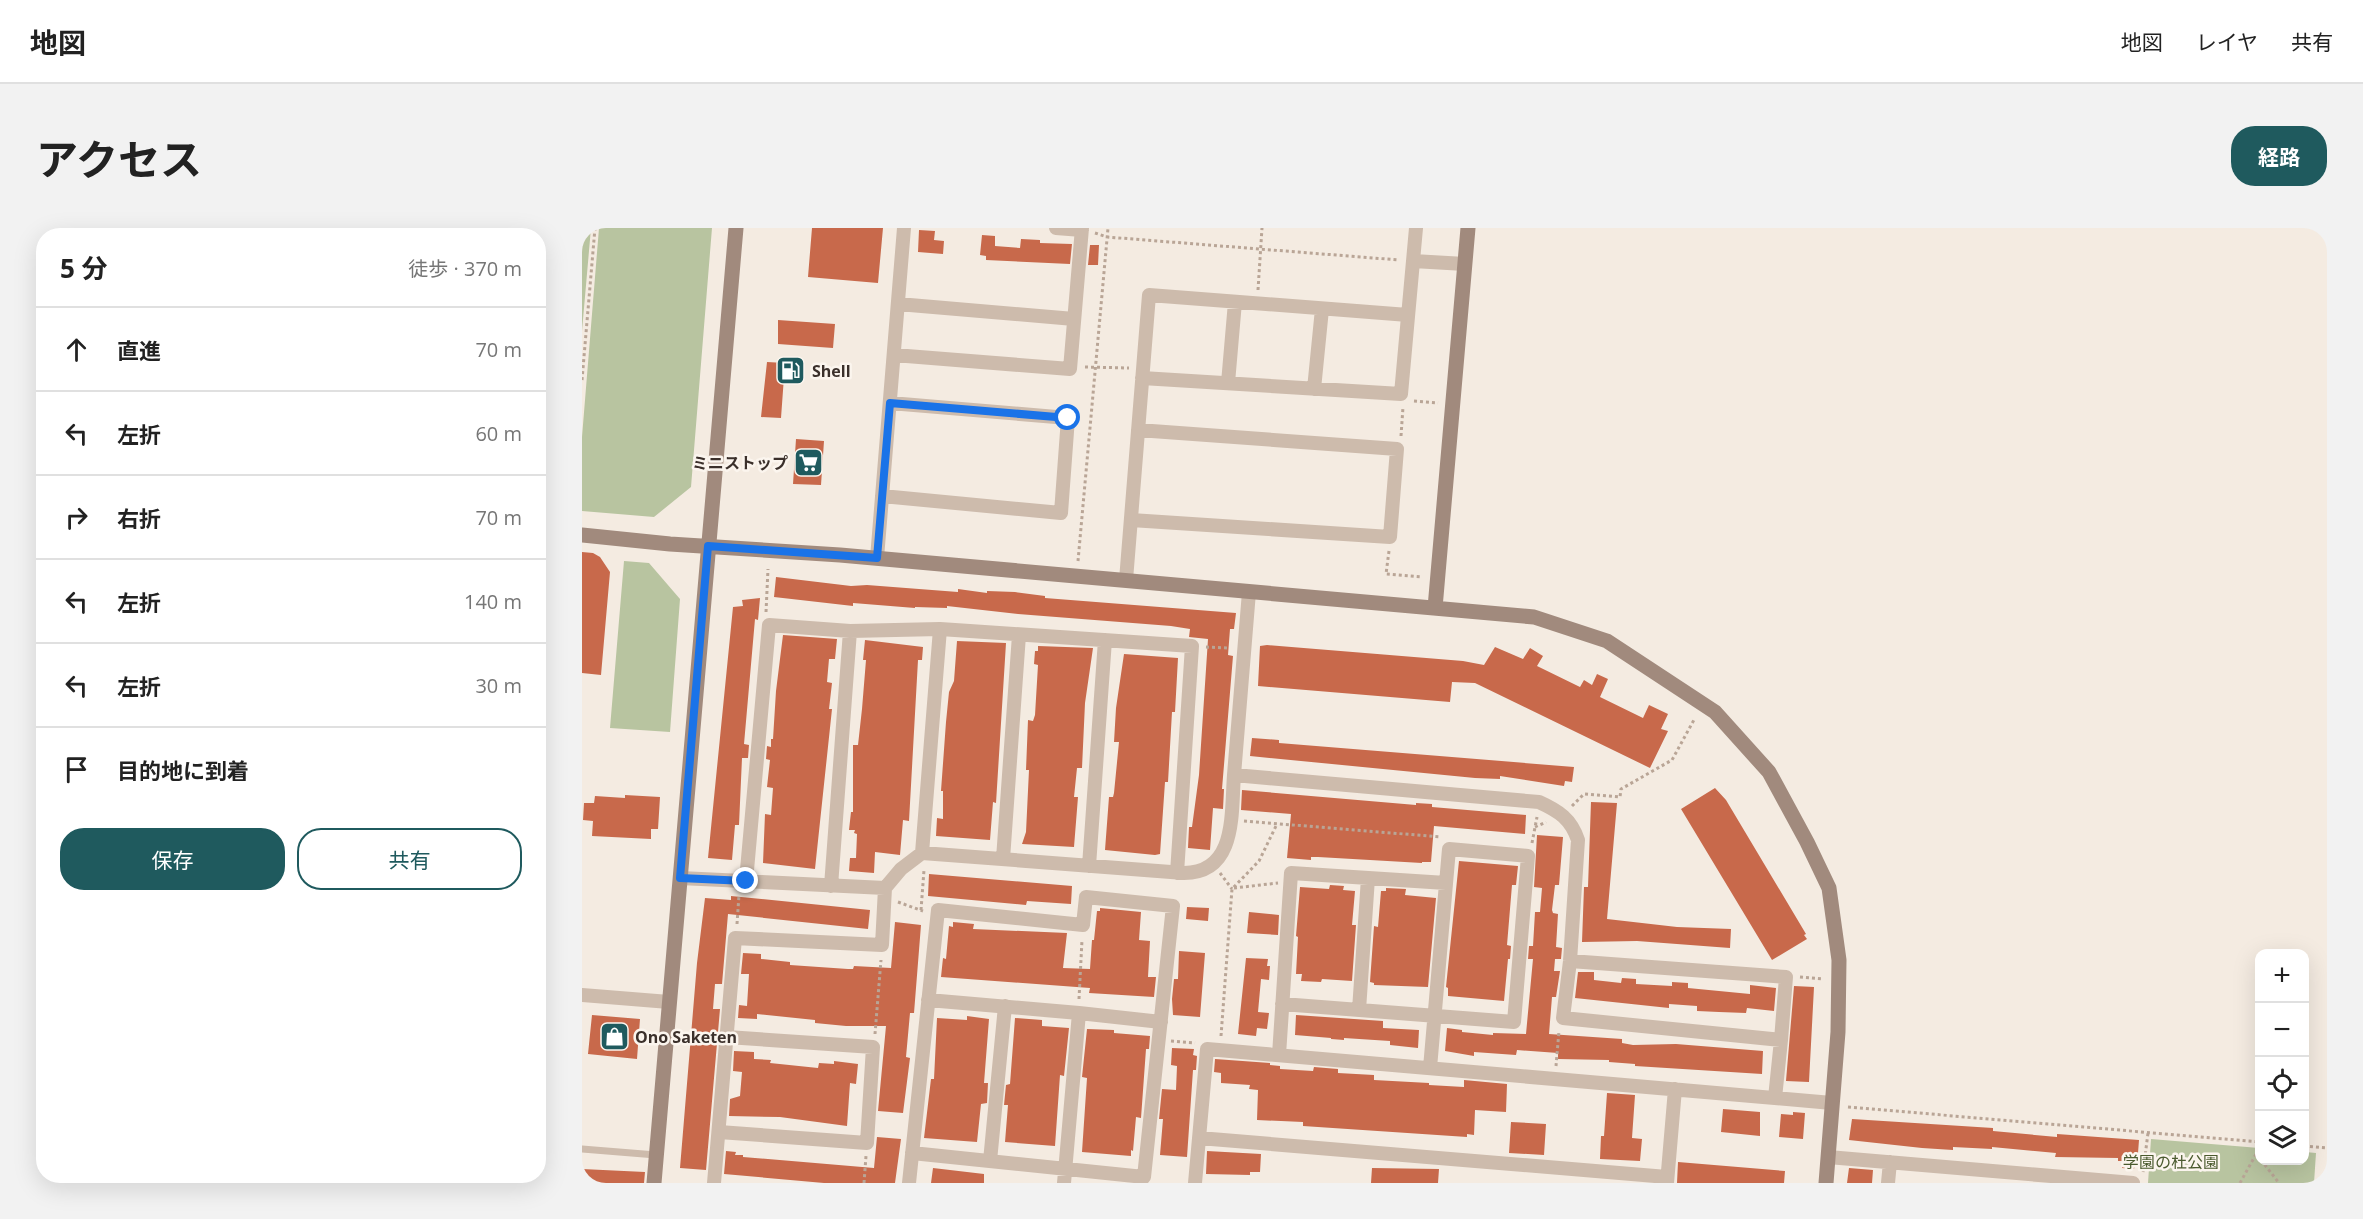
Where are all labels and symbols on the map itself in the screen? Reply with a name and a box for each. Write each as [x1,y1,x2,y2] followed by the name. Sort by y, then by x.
[775,355,807,387] fuel station icon: Shell
[812,360,851,382] place label: Shell
[1054,404,1080,430] route start
[793,447,825,479] supermarket icon: ミニストップ
[692,452,788,474] place label: ミニストップ
[732,867,758,893] route end
[598,1021,630,1053] shop icon: Ono Saketen
[635,1026,737,1048] place label: Ono Saketen
[2123,1151,2219,1173] park label: 学園の杜公園

